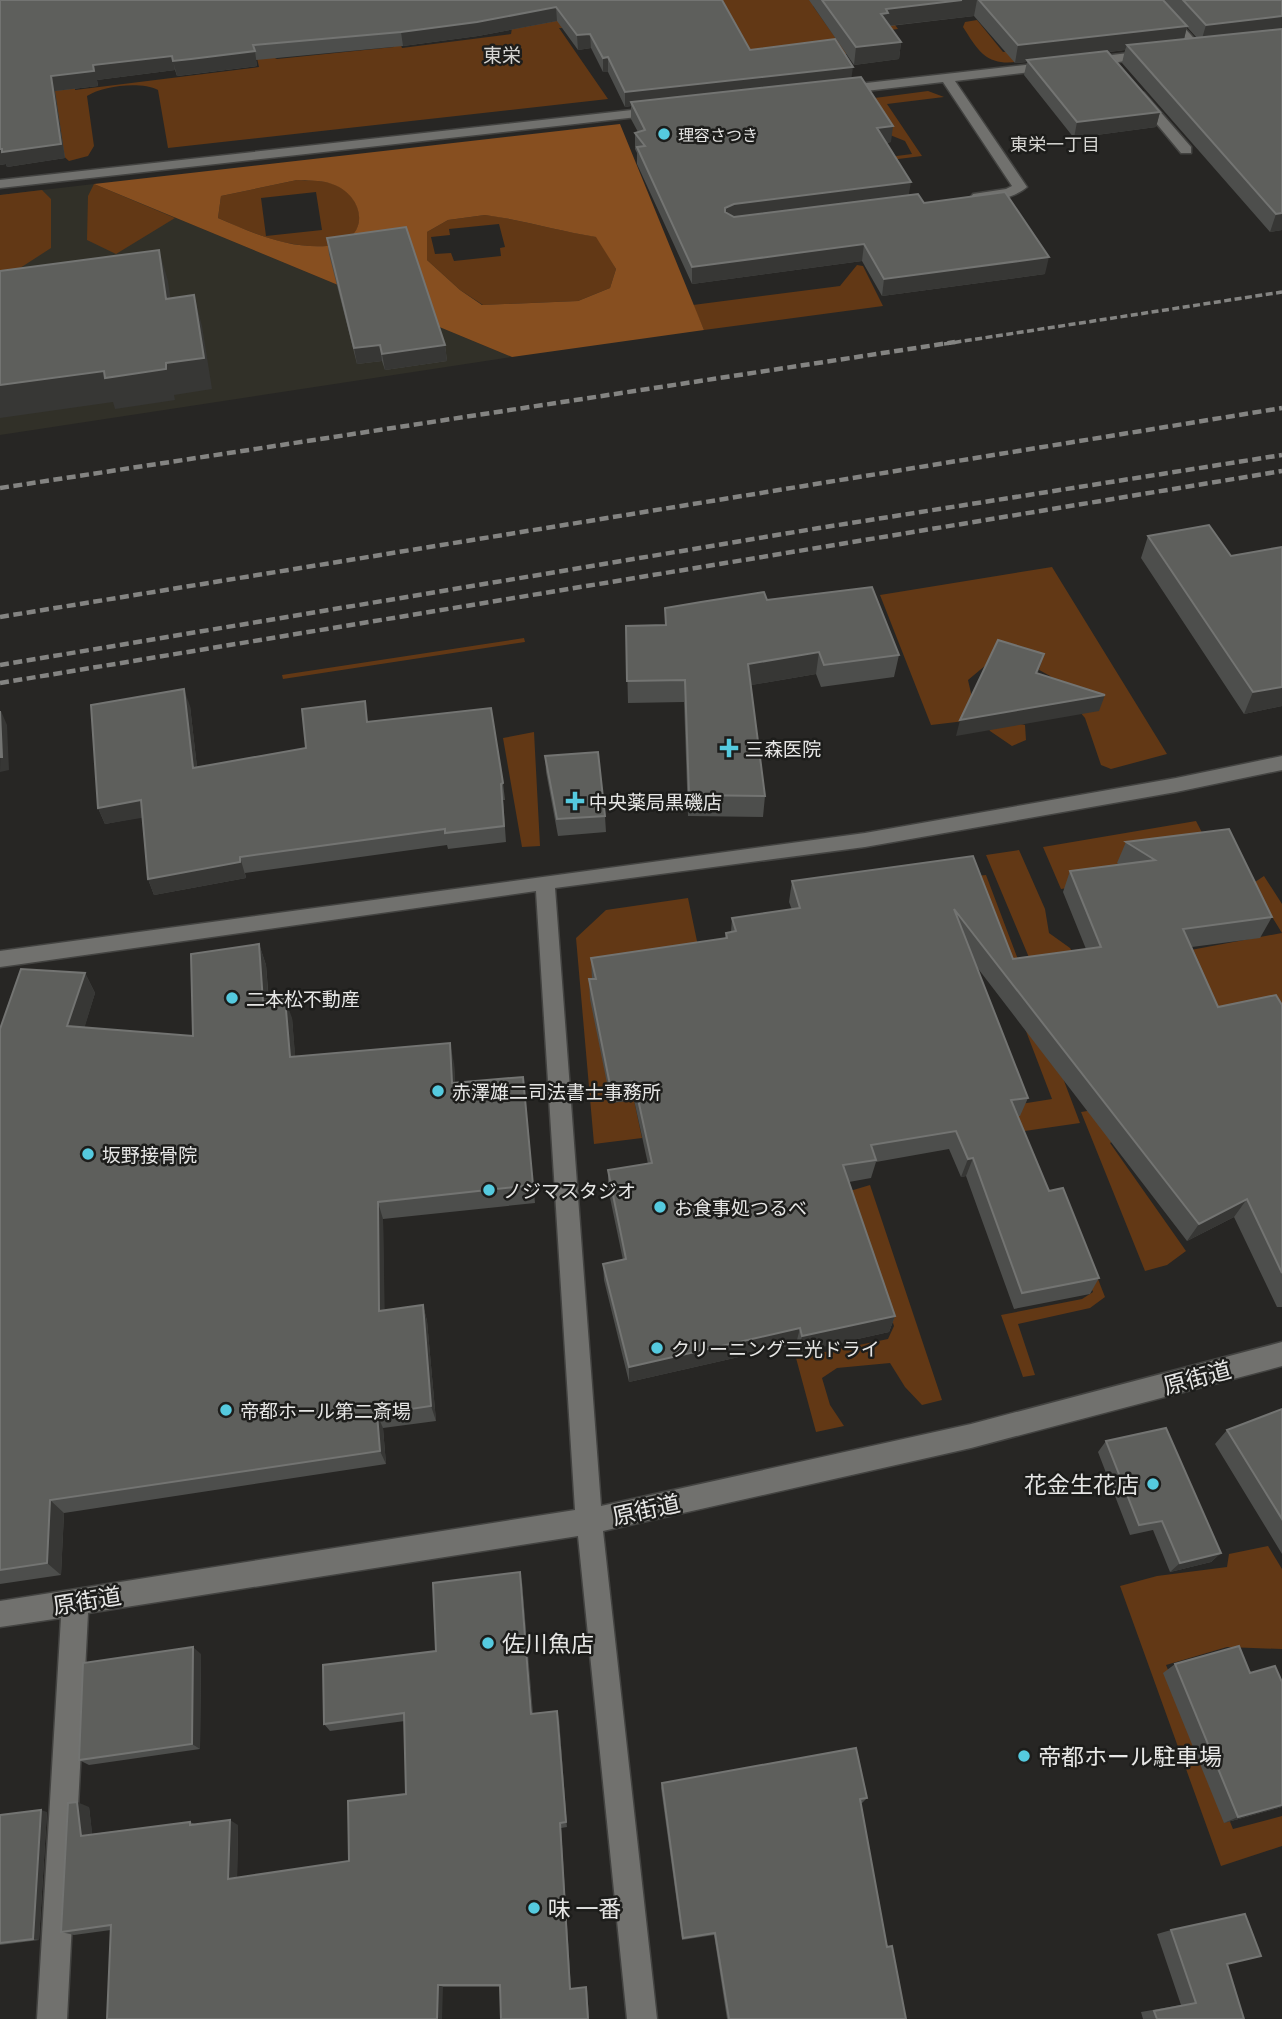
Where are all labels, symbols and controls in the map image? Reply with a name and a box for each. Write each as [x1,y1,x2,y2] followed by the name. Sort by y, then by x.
[483,43,521,66] district label: 東栄
[678,125,758,144] place label: 理容さつき
[656,126,672,142] marker: 理容さつき
[1010,133,1100,155] district label: 東栄一丁目
[745,737,821,760] place label: 三森医院
[719,738,739,758] marker: 三森医院
[589,790,722,813] place label: 中央薬局黒磯店
[567,793,583,809] marker: 中央薬局黒磯店
[246,987,360,1010] place label: 二本松不動産
[224,990,240,1006] marker: 二本松不動産
[452,1080,661,1103] place label: 赤澤雄二司法書士事務所
[430,1083,446,1099] marker: 赤澤雄二司法書士事務所
[102,1143,197,1166] place label: 坂野接骨院
[80,1146,96,1162] marker: 坂野接骨院
[503,1179,636,1202] place label: ノジマスタジオ
[481,1182,497,1198] marker: ノジマスタジオ
[674,1196,807,1219] place label: お食事処つるべ
[652,1199,668,1215] marker: お食事処つるべ
[671,1337,880,1360] place label: クリーニング三光ドライ
[649,1340,665,1356] marker: クリーニング三光ドライ
[1160,1355,1234,1399] street label: 原街道
[240,1399,411,1422] place label: 帝都ホール第二斎場
[218,1402,234,1418] marker: 帝都ホール第二斎場
[1024,1470,1139,1498] place label: 花金生花店
[1145,1476,1161,1492] marker: 花金生花店
[609,1488,683,1530] street label: 原街道
[51,1581,123,1619] street label: 原街道
[502,1629,594,1657] place label: 佐川魚店
[480,1635,496,1651] marker: 佐川魚店
[1038,1742,1222,1770] place label: 帝都ホール駐車場
[1016,1748,1032,1764] marker: 帝都ホール駐車場
[548,1894,622,1922] place label: 味 一番
[526,1900,542,1916] marker: 味 一番

